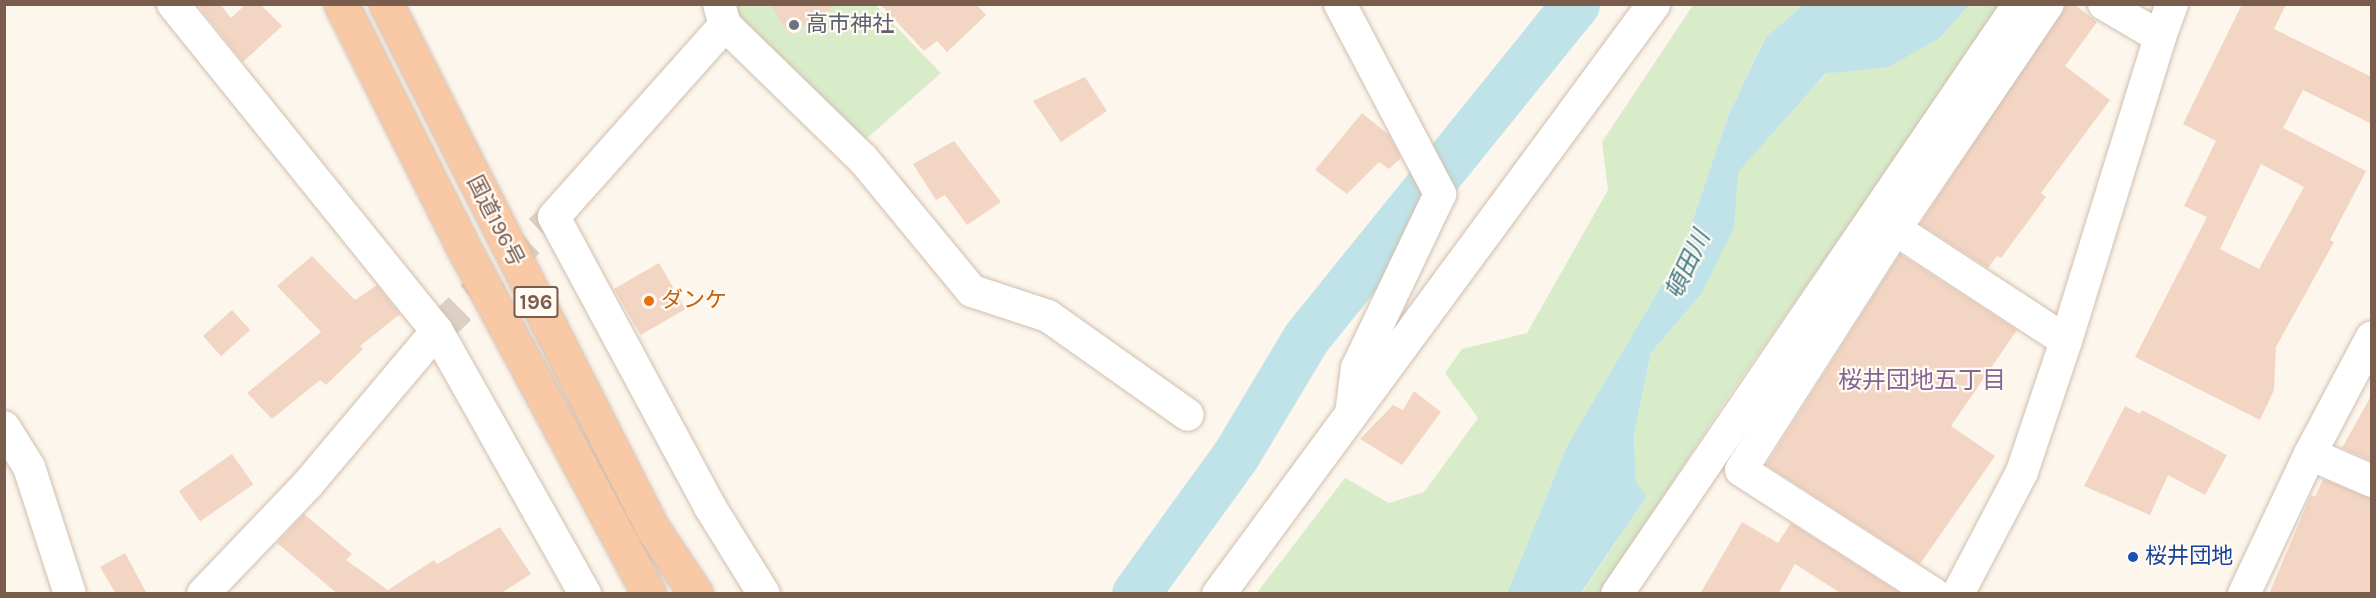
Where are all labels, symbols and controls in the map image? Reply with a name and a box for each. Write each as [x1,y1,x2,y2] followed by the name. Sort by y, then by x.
[806,12,894,38] place label: 高市神社
[787,18,801,32] marker: 高市神社
[461,171,529,271] street label: 国道196号
[1660,226,1716,304] water label: 頓田川
[512,284,560,320] road number: 196
[661,288,727,314] place label: ダンケ
[642,294,656,308] marker: ダンケ
[1838,367,2006,395] district label: 桜井団地五丁目
[2145,544,2233,570] place label: 桜井団地
[2126,550,2140,564] marker: 桜井団地

